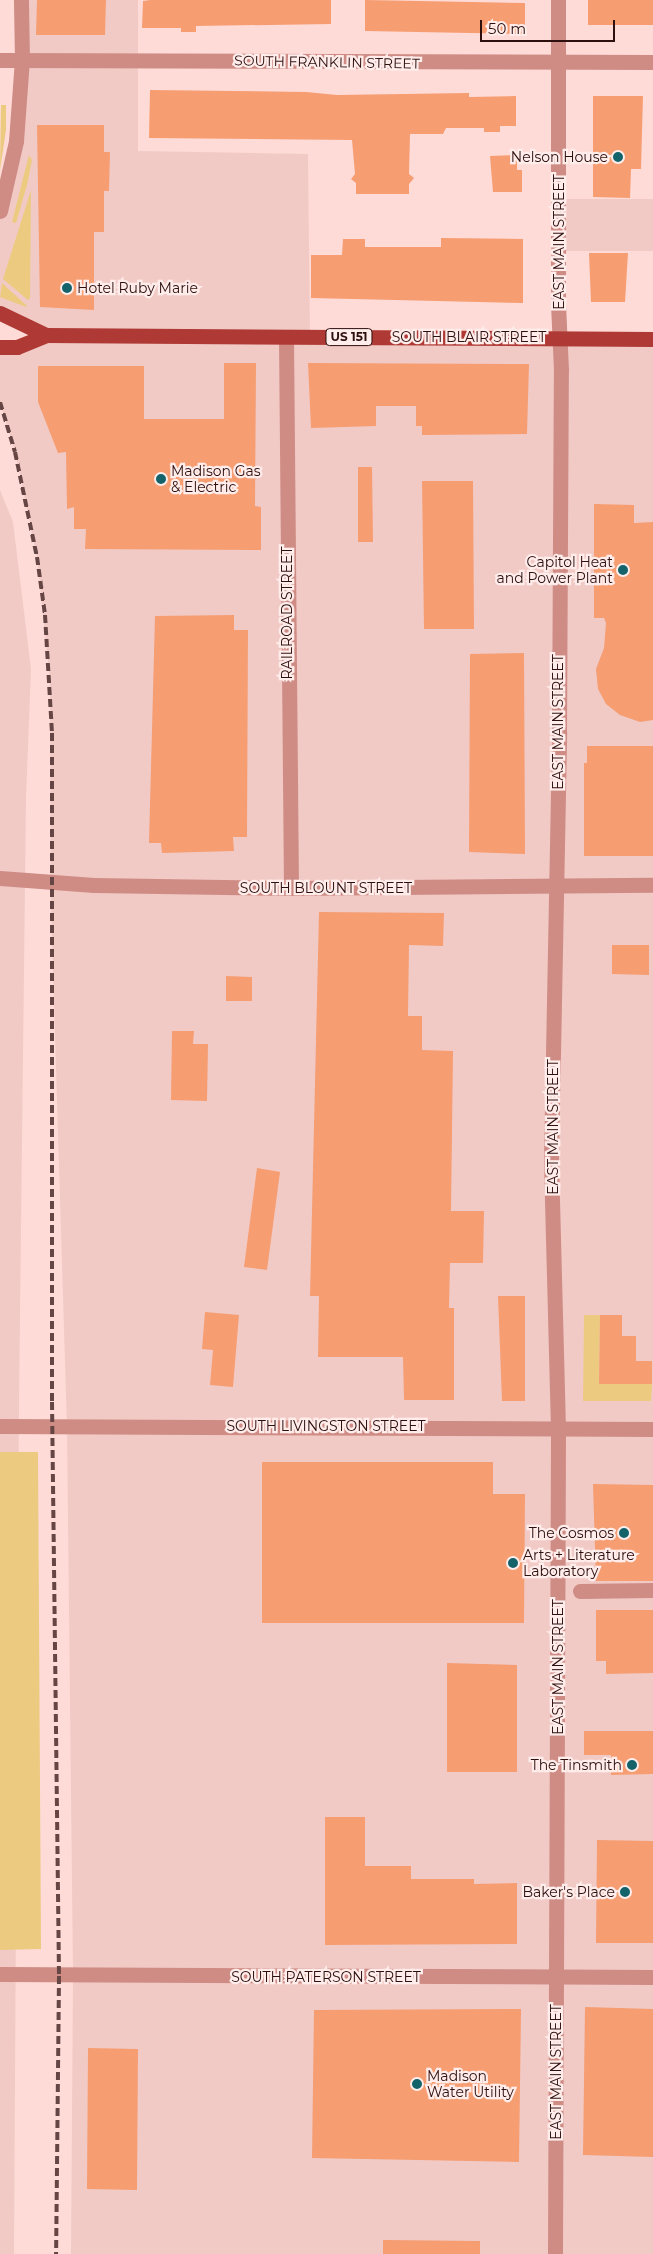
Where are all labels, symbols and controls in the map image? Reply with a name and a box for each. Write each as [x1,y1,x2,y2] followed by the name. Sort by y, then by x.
[483,10,618,42] scale bar
[488,19,526,38] text: 50 m
[234,52,420,72] street label: SOUTH FRANKLIN STREET
[511,149,608,165] place label: Nelson House
[612,151,624,163] marker: Nelson House
[551,174,567,310] street label: EAST MAIN STREET
[77,280,198,296] place label: Hotel Ruby Marie
[61,282,73,294] marker: Hotel Ruby Marie
[325,328,373,347] road number: US 151
[392,329,546,345] street label: SOUTH BLAIR STREET
[171,463,261,496] place label: Madison Gas & Electric
[155,473,167,485] marker: Madison Gas & Electric
[279,546,295,680] street label: RAILROAD STREET
[497,554,613,586] place label: Capitol Heat and Power Plant
[617,564,629,576] marker: Capitol Heat and Power Plant
[550,654,566,790] street label: EAST MAIN STREET
[240,880,412,896] street label: SOUTH BLOUNT STREET
[545,1059,561,1195] street label: EAST MAIN STREET
[226,1418,426,1434] street label: SOUTH LIVINGSTON STREET
[529,1525,614,1541] place label: The Cosmos
[618,1527,630,1539] marker: The Cosmos
[523,1547,635,1580] place label: Arts + Literature Laboratory
[507,1557,519,1569] marker: Arts + Literature Laboratory
[550,1599,566,1735] street label: EAST MAIN STREET
[531,1757,622,1773] place label: The Tinsmith
[626,1759,638,1771] marker: The Tinsmith
[522,1884,615,1900] place label: Baker's Place
[619,1886,631,1898] marker: Baker's Place
[231,1969,421,1985] street label: SOUTH PATERSON STREET
[548,2004,564,2140] street label: EAST MAIN STREET
[427,2068,514,2100] place label: Madison Water Utility
[411,2078,423,2090] marker: Madison Water Utility

